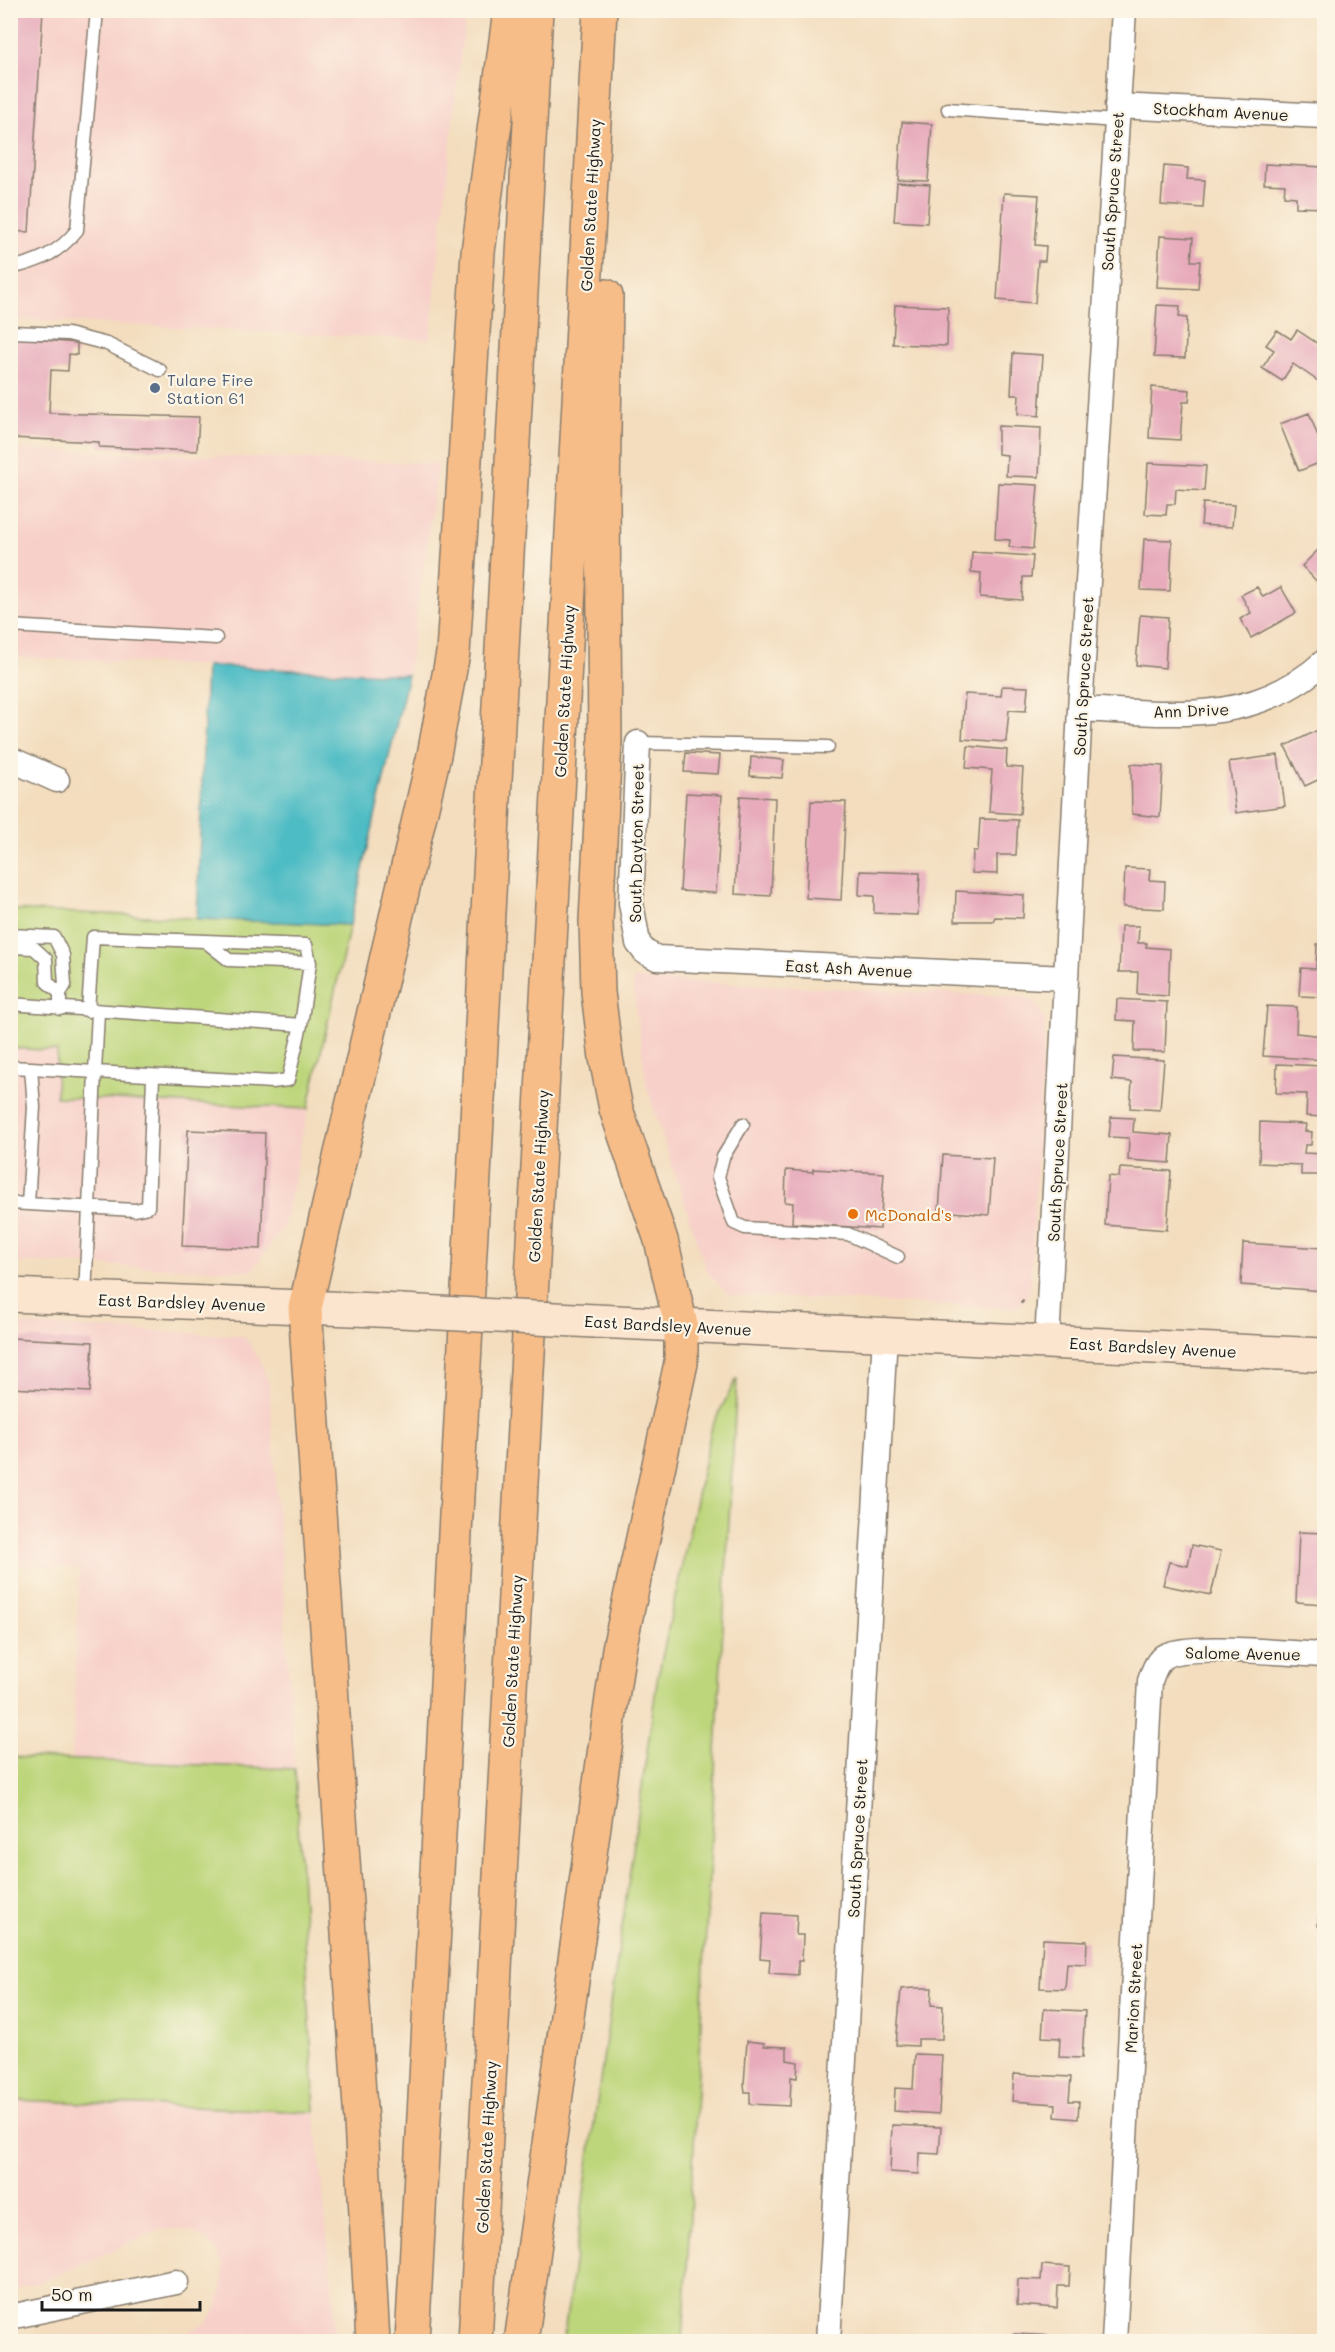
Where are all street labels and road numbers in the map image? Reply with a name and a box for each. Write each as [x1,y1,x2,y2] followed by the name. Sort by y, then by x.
[1153,97,1289,125] street label: Stockham Avenue
[1096,111,1128,271] street label: South Spruce Street
[575,118,605,292] street label: Golden State Highway
[1068,596,1098,756] street label: South Spruce Street
[549,604,579,778] street label: Golden State Highway
[1153,698,1229,722] street label: Ann Drive
[624,763,648,923] street label: South Dayton Street
[785,954,913,982] street label: East Ash Avenue
[1042,1082,1072,1242] street label: South Spruce Street
[523,1089,553,1263] street label: Golden State Highway
[98,1289,266,1315] street label: East Bardsley Avenue
[584,1310,752,1340] street label: East Bardsley Avenue
[1069,1332,1237,1362] street label: East Bardsley Avenue
[497,1574,527,1748] street label: Golden State Highway
[1185,1641,1301,1665] street label: Salome Avenue
[842,1758,872,1918] street label: South Spruce Street
[1120,1942,1146,2054] street label: Marion Street
[471,2060,501,2234] street label: Golden State Highway

